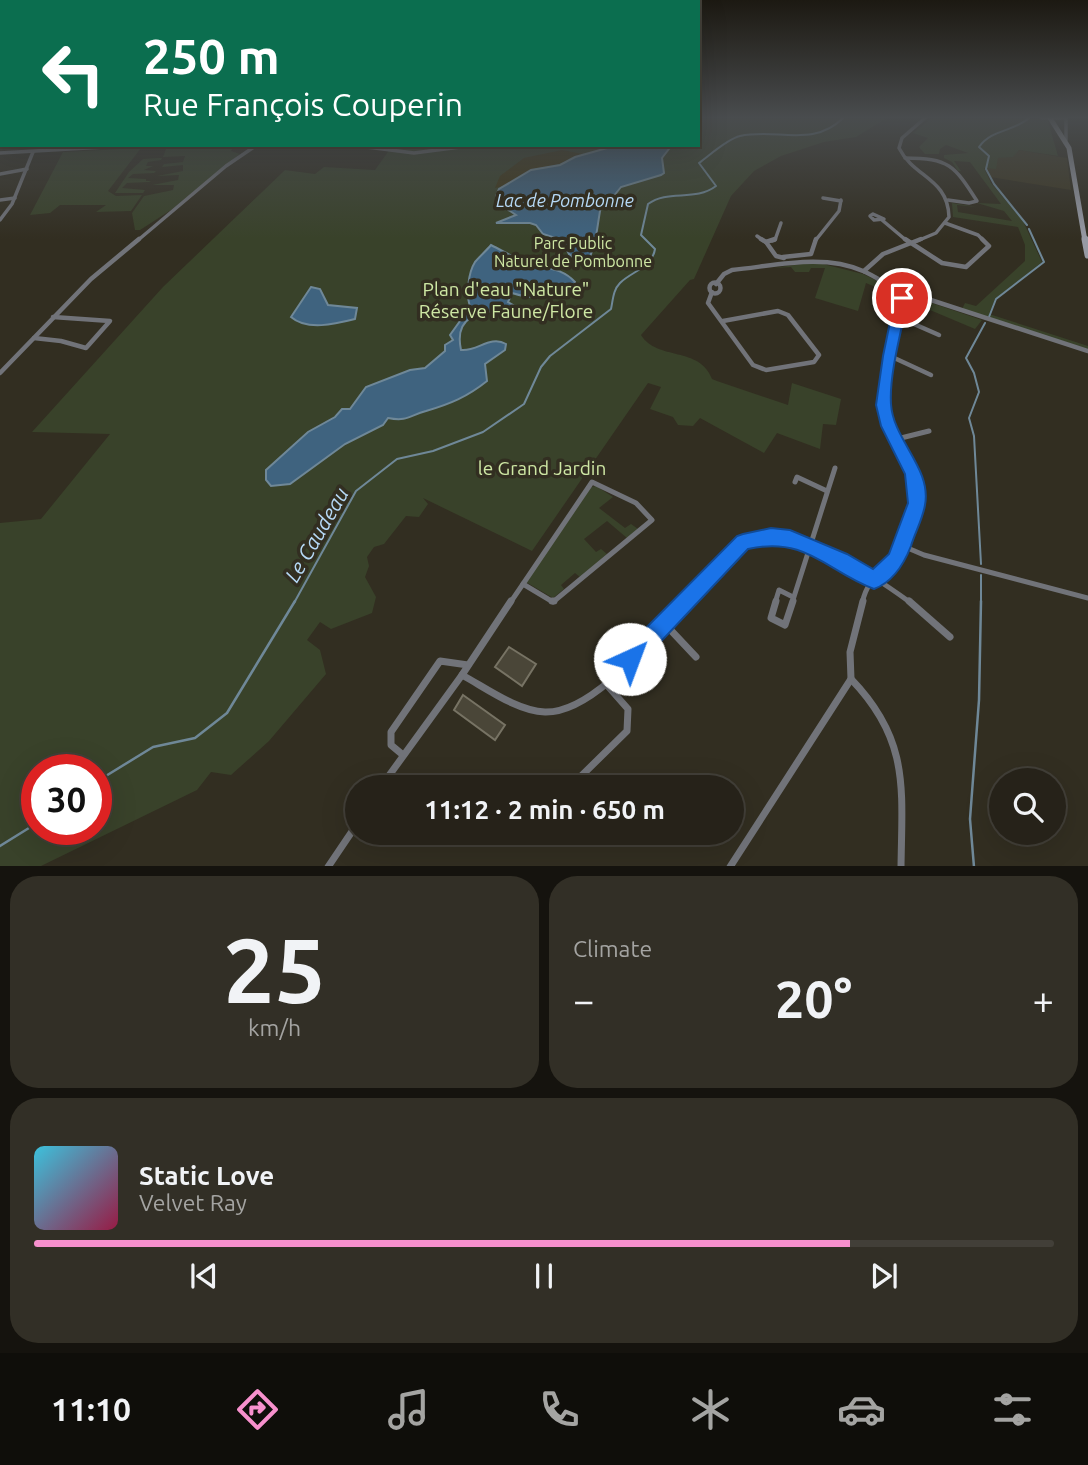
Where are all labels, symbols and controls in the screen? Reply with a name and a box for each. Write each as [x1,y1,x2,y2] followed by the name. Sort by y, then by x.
[28,28,119,119] icon: left
[143,28,280,83] text: 250 m
[143,86,463,122] text: Rue François Couperin
[496,190,634,210] water label: Lac de Pombonne
[494,234,652,270] park label: Parc Public Naturel de Pombonne
[872,268,932,328] pin
[419,278,593,322] park label: Plan d'eau "Nature" Réserve Faune/Flore
[883,279,921,317] icon: arrive
[478,457,606,479] park label: le Grand Jardin
[279,483,353,586] water label: Le Caudeau
[593,622,667,696] position arrow
[21,754,112,845] speed limit sign: 30
[989,768,1066,845] map controls
[989,768,1066,845] button: search
[424,795,665,824] text: 11:12 · 2 min · 650 m
[223,918,326,1020] text: 25
[573,936,652,961] text: Climate
[775,970,852,1028] text: 20°
[573,979,594,1021] text: −
[1033,979,1054,1021] text: +
[248,1015,301,1040] text: km/h
[139,1161,274,1190] text: Static Love
[139,1190,247,1215] text: Velvet Ray
[185,1257,223,1295] icon: previous
[525,1257,563,1295] icon: pause
[865,1257,903,1295] icon: next
[233,1385,282,1434] icon: directions
[384,1385,433,1434] icon: music
[535,1385,584,1434] icon: phone
[686,1385,735,1434] icon: climate
[837,1385,886,1434] icon: car
[988,1385,1037,1434] icon: filters
[51,1391,131,1427] text: 11:10

